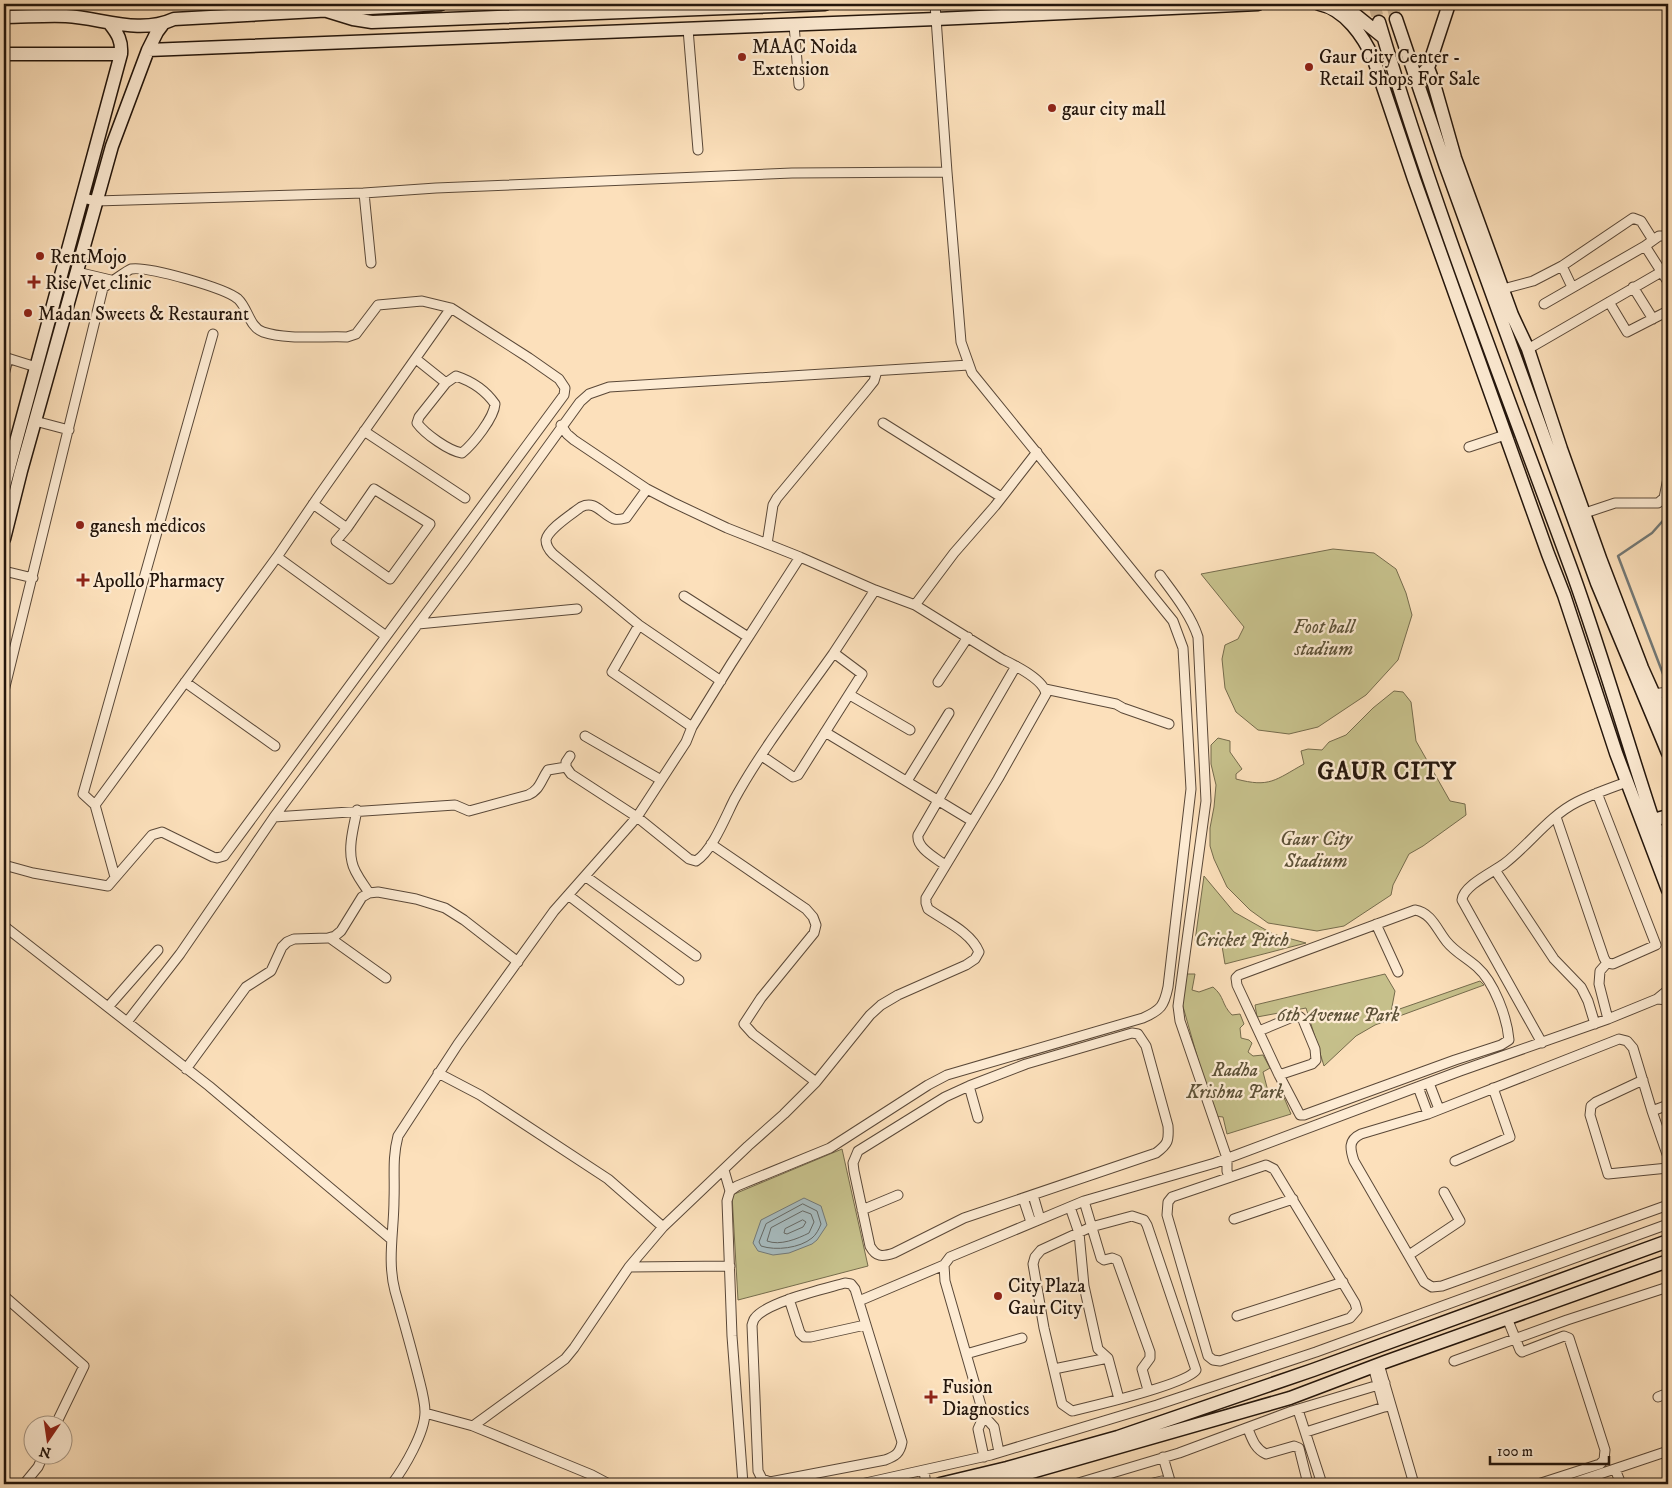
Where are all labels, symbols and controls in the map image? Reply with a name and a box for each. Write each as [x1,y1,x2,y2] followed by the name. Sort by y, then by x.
[752,36,857,81] place label: MAAC Noida Extension
[1319,46,1480,91] place label: Gaur City Center - Retail Shops For Sale
[736,51,748,63] marker: MAAC Noida Extension
[1303,61,1315,73] marker: Gaur City Center - Retail Shops For Sale
[1062,98,1166,121] place label: gaur city mall
[1046,102,1058,114] marker: gaur city mall
[50,246,126,269] place label: RentMojo
[34,250,46,262] marker: RentMojo
[45,272,152,295] place label: Rise Vet clinic
[27,275,41,289] marker: Rise Vet clinic
[38,303,249,326] place label: Madan Sweets & Restaurant
[22,307,34,319] marker: Madan Sweets & Restaurant
[90,515,206,538] place label: ganesh medicos
[74,519,86,531] marker: ganesh medicos
[93,570,225,593] place label: Apollo Pharmacy
[77,574,89,586] marker: Apollo Pharmacy
[1293,616,1357,661] park label: Foot ball stadium
[1317,757,1457,787] district label: GAUR CITY
[1280,828,1354,873] park label: Gaur City Stadium
[1195,929,1290,952] park label: Cricket Pitch
[1277,1004,1399,1027] park label: 6th Avenue Park
[1185,1059,1284,1104] park label: Radha Krishna Park
[1008,1275,1086,1320] place label: City Plaza Gaur City
[992,1290,1004,1302] marker: City Plaza Gaur City
[942,1376,1029,1421] place label: Fusion Diagnostics
[924,1390,938,1404] marker: Fusion Diagnostics
[22,1416,72,1466] north arrow
[1490,1433,1608,1465] scale bar
[37,1442,53,1462] text: N
[1497,1442,1533,1461] text: 100 m

